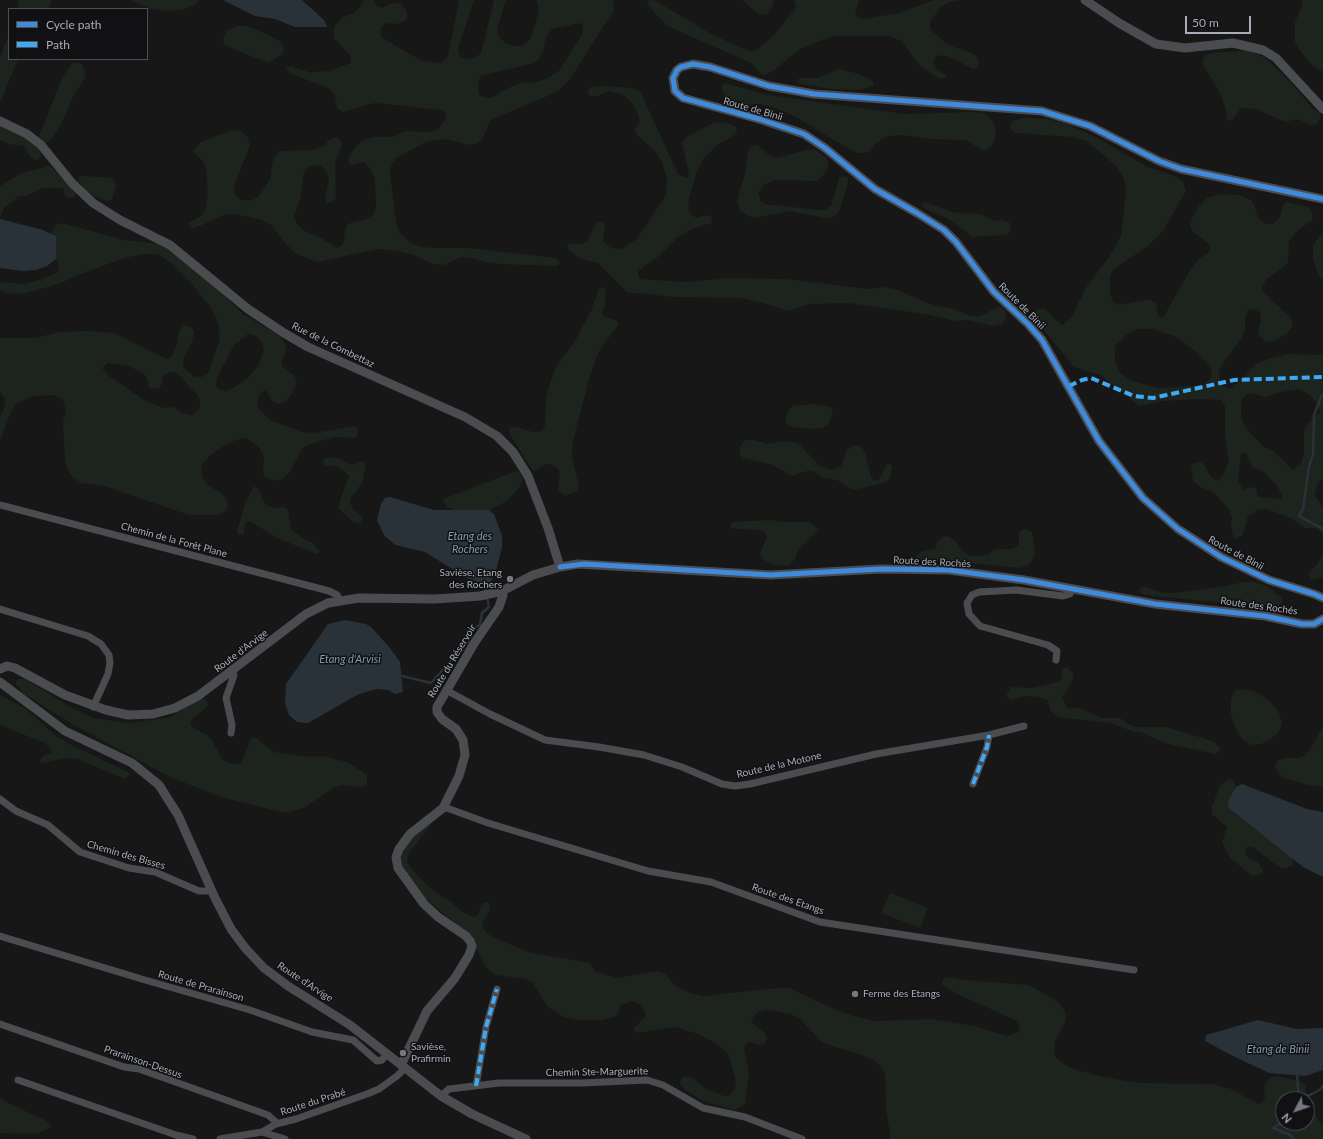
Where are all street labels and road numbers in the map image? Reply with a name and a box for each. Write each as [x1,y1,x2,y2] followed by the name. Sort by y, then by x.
[722,95,784,123] street label: Route de Binii
[996,280,1048,332] street label: Route de Binii
[290,320,376,370] street label: Rue de la Combettaz
[120,520,228,560] street label: Chemin de la Forêt Plane
[1206,533,1266,573] street label: Route de Binii
[893,554,971,570] street label: Route des Rochés
[1220,595,1298,617] street label: Route des Rochés
[425,622,479,700] street label: Route du Réservoir
[212,627,270,675] street label: Route d'Arvige
[735,749,823,781] street label: Route de la Motone
[85,838,167,872] street label: Chemin des Bisses
[750,881,826,917] street label: Route des Etangs
[275,960,335,1004] street label: Route d'Arvige
[157,968,245,1004] street label: Route de Prarainson
[102,1043,184,1081] street label: Prarainson-Dessus
[546,1065,648,1079] street label: Chemin Ste-Marguerite
[279,1086,347,1118] street label: Route du Prabé

